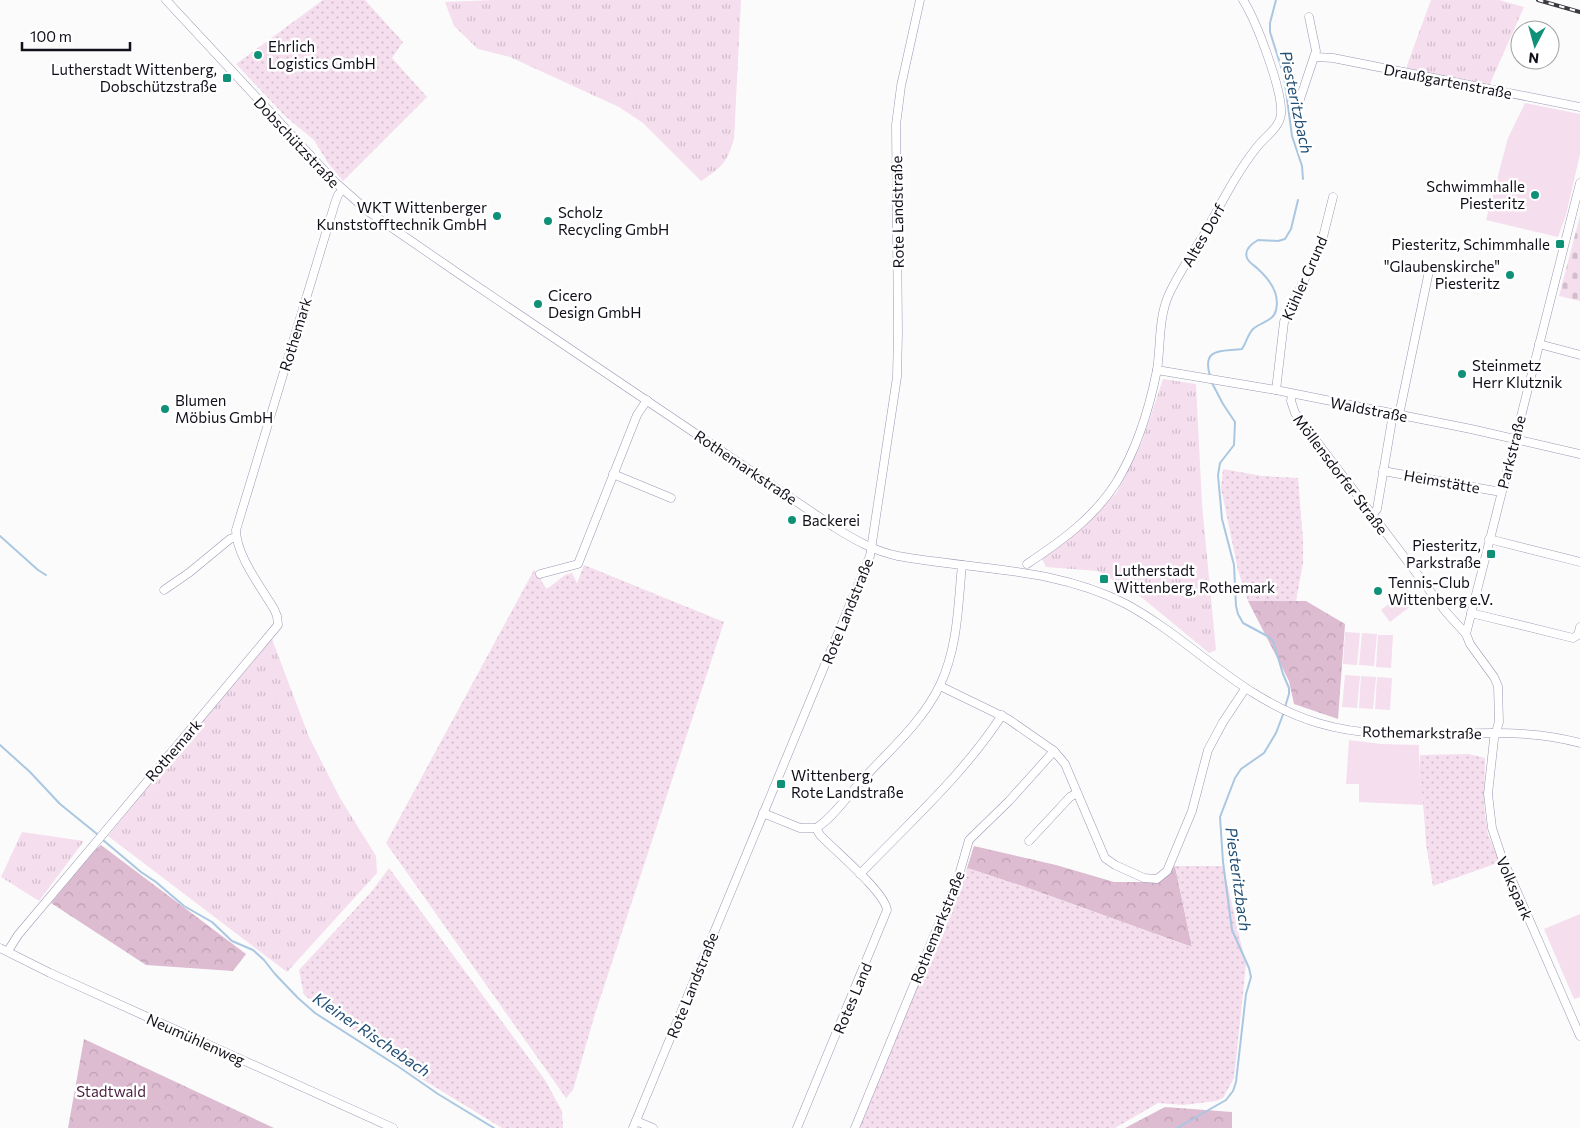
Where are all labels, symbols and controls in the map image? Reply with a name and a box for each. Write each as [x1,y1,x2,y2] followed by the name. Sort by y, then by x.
[22,20,130,52] scale bar
[1510,20,1560,70] north arrow
[30,27,72,45] text: 100 m
[268,37,376,72] place label: Ehrlich Logistics GmbH
[252,49,264,61] marker: Ehrlich Logistics GmbH
[1277,49,1317,155] water label: Piesteritzbach
[1527,49,1540,67] text: N
[51,60,217,95] place label: Lutherstadt Wittenberg, Dobschützstraße
[1382,60,1514,102] street label: Draußgartenstraße
[221,72,233,84] marker: Lutherstadt Wittenberg, Dobschützstraße
[250,93,344,191] street label: Dobschützstraße
[887,155,907,268] street label: Rote Landstraße
[1426,177,1525,212] place label: Schwimmhalle Piesteritz
[1529,189,1541,201] marker: Schwimmhalle Piesteritz
[316,198,487,233] place label: WKT Wittenberger Kunststofftechnik GmbH
[1178,200,1228,270] street label: Altes Dorf
[558,203,669,238] place label: Scholz Recycling GmbH
[491,210,503,222] marker: WKT Wittenberger Kunststofftechnik GmbH
[542,215,554,227] marker: Scholz Recycling GmbH
[1277,233,1331,323] street label: Kühler Grund
[1391,235,1550,253] place label: Piesteritz, Schimmhalle
[1554,238,1566,250] marker: Piesteritz, Schimmhalle
[1384,257,1500,292] place label: "Glaubenskirche" Piesteritz
[1504,269,1516,281] marker: "Glaubenskirche" Piesteritz
[548,286,641,321] place label: Cicero Design GmbH
[275,295,315,373] street label: Rothemark
[532,298,544,310] marker: Cicero Design GmbH
[1472,356,1562,391] place label: Steinmetz Herr Klutznik
[1456,368,1468,380] marker: Steinmetz Herr Klutznik
[175,391,273,426] place label: Blumen Möbius GmbH
[1329,393,1409,425] street label: Waldstraße
[159,403,171,415] marker: Blumen Möbius GmbH
[1290,410,1392,538] street label: Möllensdorfer Straße
[1493,413,1529,491] street label: Parkstraße
[691,426,801,508] street label: Rothemarkstraße
[1403,465,1482,497] street label: Heimstätte
[802,511,860,529] place label: Backerei
[786,514,798,526] marker: Backerei
[1406,536,1481,571] place label: Piesteritz, Parkstraße
[1485,548,1497,560] marker: Piesteritz, Parkstraße
[818,555,876,667] street label: Rote Landstraße
[1114,561,1275,596] place label: Lutherstadt Wittenberg, Rothemark
[1098,573,1110,585] marker: Lutherstadt Wittenberg, Rothemark
[1388,573,1493,608] place label: Tennis-Club Wittenberg e.V.
[1372,585,1384,597] marker: Tennis-Club Wittenberg e.V.
[141,715,205,785] street label: Rothemark
[1362,722,1482,742] street label: Rothemarkstraße
[791,766,904,801] place label: Wittenberg, Rote Landstraße
[775,778,787,790] marker: Wittenberg, Rote Landstraße
[1222,826,1256,932] water label: Piesteritzbach
[1493,853,1537,923] street label: Volkspark
[906,868,968,986] street label: Rothemarkstraße
[663,929,721,1041] street label: Rote Landstraße
[829,960,875,1036] street label: Rotes Land
[310,988,434,1080] water label: Kleiner Rischebach
[144,1009,248,1069] street label: Neumühlenweg
[76,1082,146,1100] park label: Stadtwald

